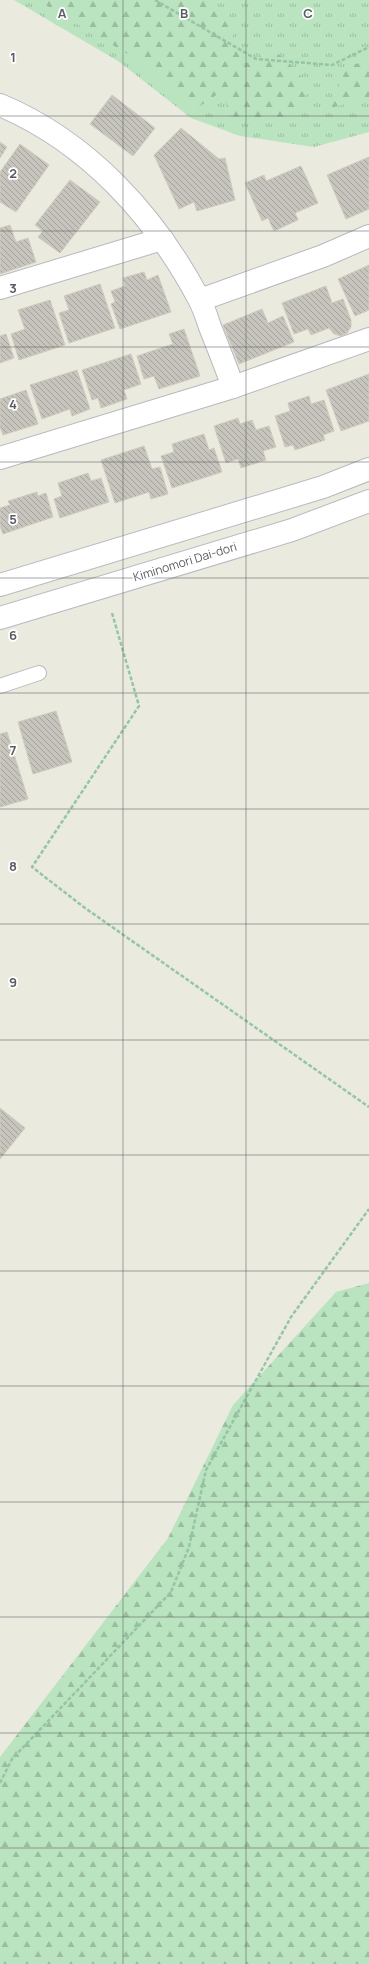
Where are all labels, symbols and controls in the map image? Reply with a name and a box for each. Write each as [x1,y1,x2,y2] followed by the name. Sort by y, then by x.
[58,4,67,22] text: A
[180,4,188,22] text: B
[303,4,313,22] text: C
[10,48,16,66] text: 1
[9,164,17,182] text: 2
[9,279,17,297] text: 3
[9,395,17,413] text: 4
[9,510,17,528] text: 5
[131,538,239,585] street label: Kiminomori Dai-dori
[9,626,17,644] text: 6
[10,741,17,759] text: 7
[9,857,17,875] text: 8
[9,973,17,991] text: 9

